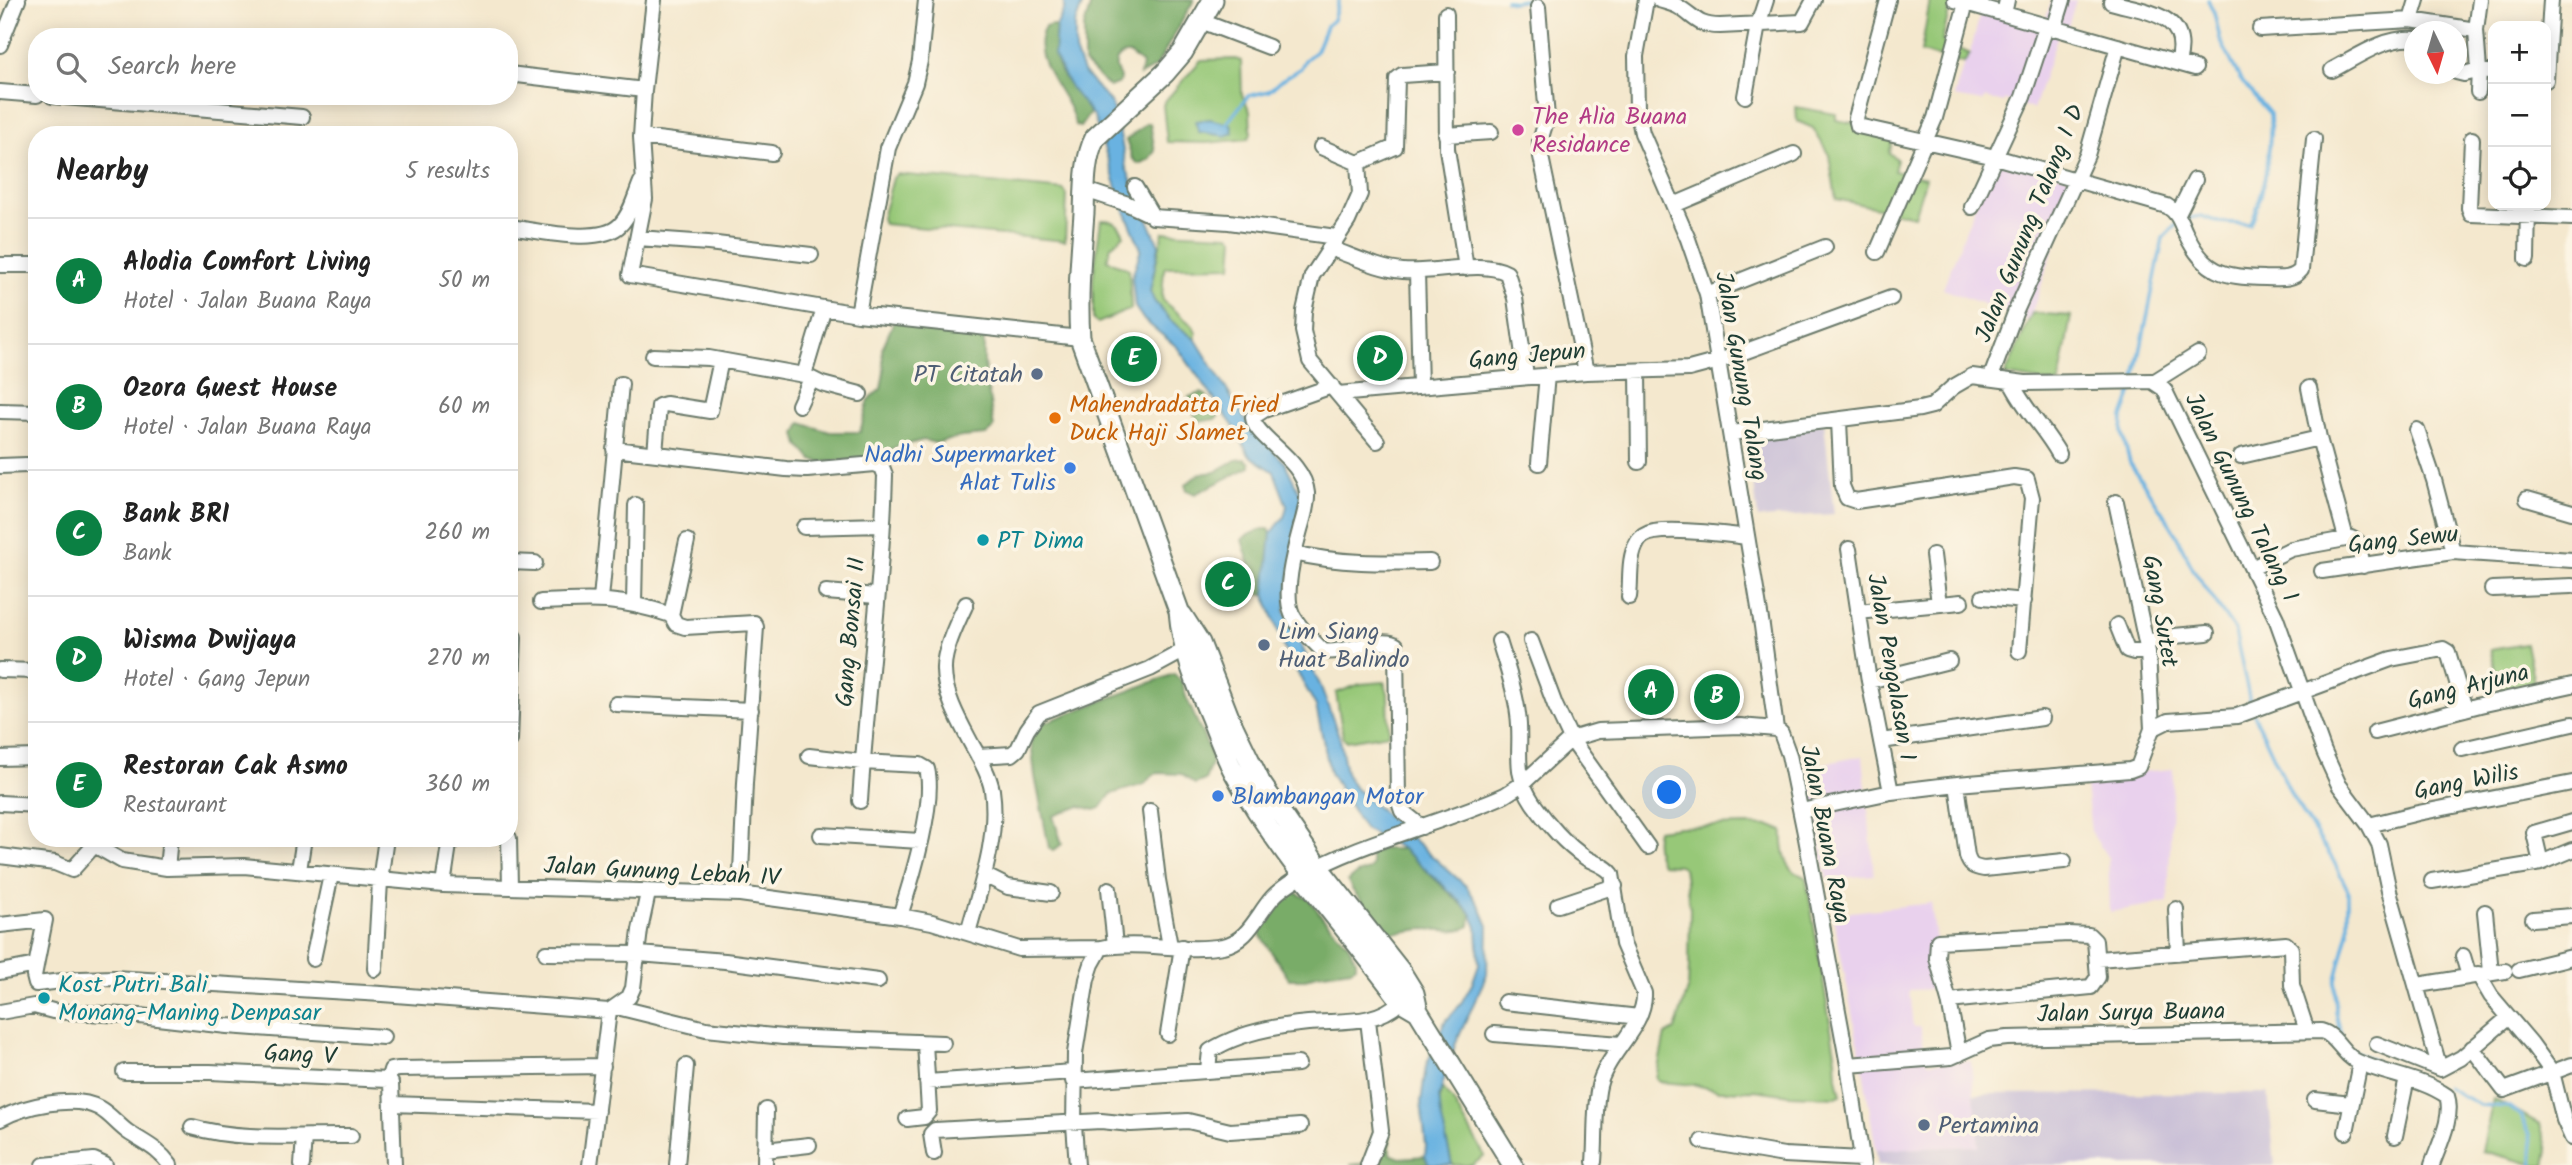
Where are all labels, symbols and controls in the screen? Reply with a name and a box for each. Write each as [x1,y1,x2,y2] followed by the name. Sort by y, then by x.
[2404,21,2467,84] north arrow
[2488,21,2551,210] map controls
[2488,21,2551,84] button: +
[28,28,518,105] search box
[108,46,236,88] text: Search here
[52,48,90,86] icon: search
[2488,84,2551,147] button: −
[1532,98,1687,165] place label: The Alia Buana Residance
[1965,99,2096,349] street label: Jalan Gunung Talang I D
[1510,122,1526,138] marker: The Alia Buana Residance
[2488,147,2551,210] button: locate
[56,148,148,196] text: Nearby
[405,154,490,190] text: 5 results
[123,242,371,284] text: Alodia Comfort Living
[72,263,86,299] text: A
[439,263,490,299] text: 50 m
[1703,269,1778,484] street label: Jalan Gunung Talang
[123,284,372,320] text: Hotel · Jalan Buana Raya
[1357,332,1403,384] pin: D
[1467,332,1587,381] street label: Gang Jepun
[1111,333,1157,385] pin: E
[913,356,1023,395] place label: PT Citatah
[1029,366,1045,382] marker: PT Citatah
[123,368,337,410] text: Ozora Guest House
[1069,386,1280,453] place label: Mahendradatta Fried Duck Haji Slamet
[2173,386,2308,609] street label: Jalan Gunung Talang I
[72,389,86,425] text: B
[438,389,490,425] text: 60 m
[123,410,372,446] text: Hotel · Jalan Buana Raya
[1047,410,1063,426] marker: Mahendradatta Fried Duck Haji Slamet
[864,436,1057,503] place label: Nadhi Supermarket Alat Tulis
[1062,460,1078,476] marker: Nadhi Supermarket Alat Tulis
[123,494,230,536] text: Bank BRI
[72,515,86,551] text: C
[425,515,490,551] text: 260 m
[2346,515,2461,566] street label: Gang Sewu
[997,522,1084,561] place label: PT Dima
[975,532,991,548] marker: PT Dima
[123,536,171,572] text: Bank
[2130,552,2189,671] street label: Gang Sutet
[826,556,877,709] street label: Gang Bonsai II
[1205,558,1251,610] pin: C
[1855,570,1926,764] street label: Jalan Pengalasan I
[1278,613,1410,680] place label: Lim Siang Huat Balindo
[123,620,296,662] text: Wisma Dwijaya
[1256,637,1272,653] marker: Lim Siang Huat Balindo
[71,641,87,677] text: D
[427,641,490,677] text: 270 m
[2404,654,2533,721] street label: Gang Arjuna
[123,662,310,698] text: Hotel · Gang Jepun
[1628,666,1674,718] pin: A
[1694,671,1740,723] pin: B
[1788,741,1861,927] street label: Jalan Buana Raya
[123,746,348,788] text: Restoran Cak Asmo
[2411,753,2522,812] street label: Gang Wilis
[73,767,85,803] text: E
[425,767,490,803] text: 360 m
[1652,775,1686,809] your location
[1232,778,1425,817] place label: Blambangan Motor
[123,788,227,824] text: Restaurant
[1210,788,1226,804] marker: Blambangan Motor
[543,847,783,898] street label: Jalan Gunung Lebah IV
[58,966,323,1033] place label: Kost Putri Bali Monang-Maning Denpasar
[36,990,52,1006] marker: Kost Putri Bali Monang-Maning Denpasar
[2036,992,2226,1035] street label: Jalan Surya Buana
[263,1034,339,1077] street label: Gang V
[1938,1107,2039,1146] place label: Pertamina
[1916,1117,1932,1133] marker: Pertamina

